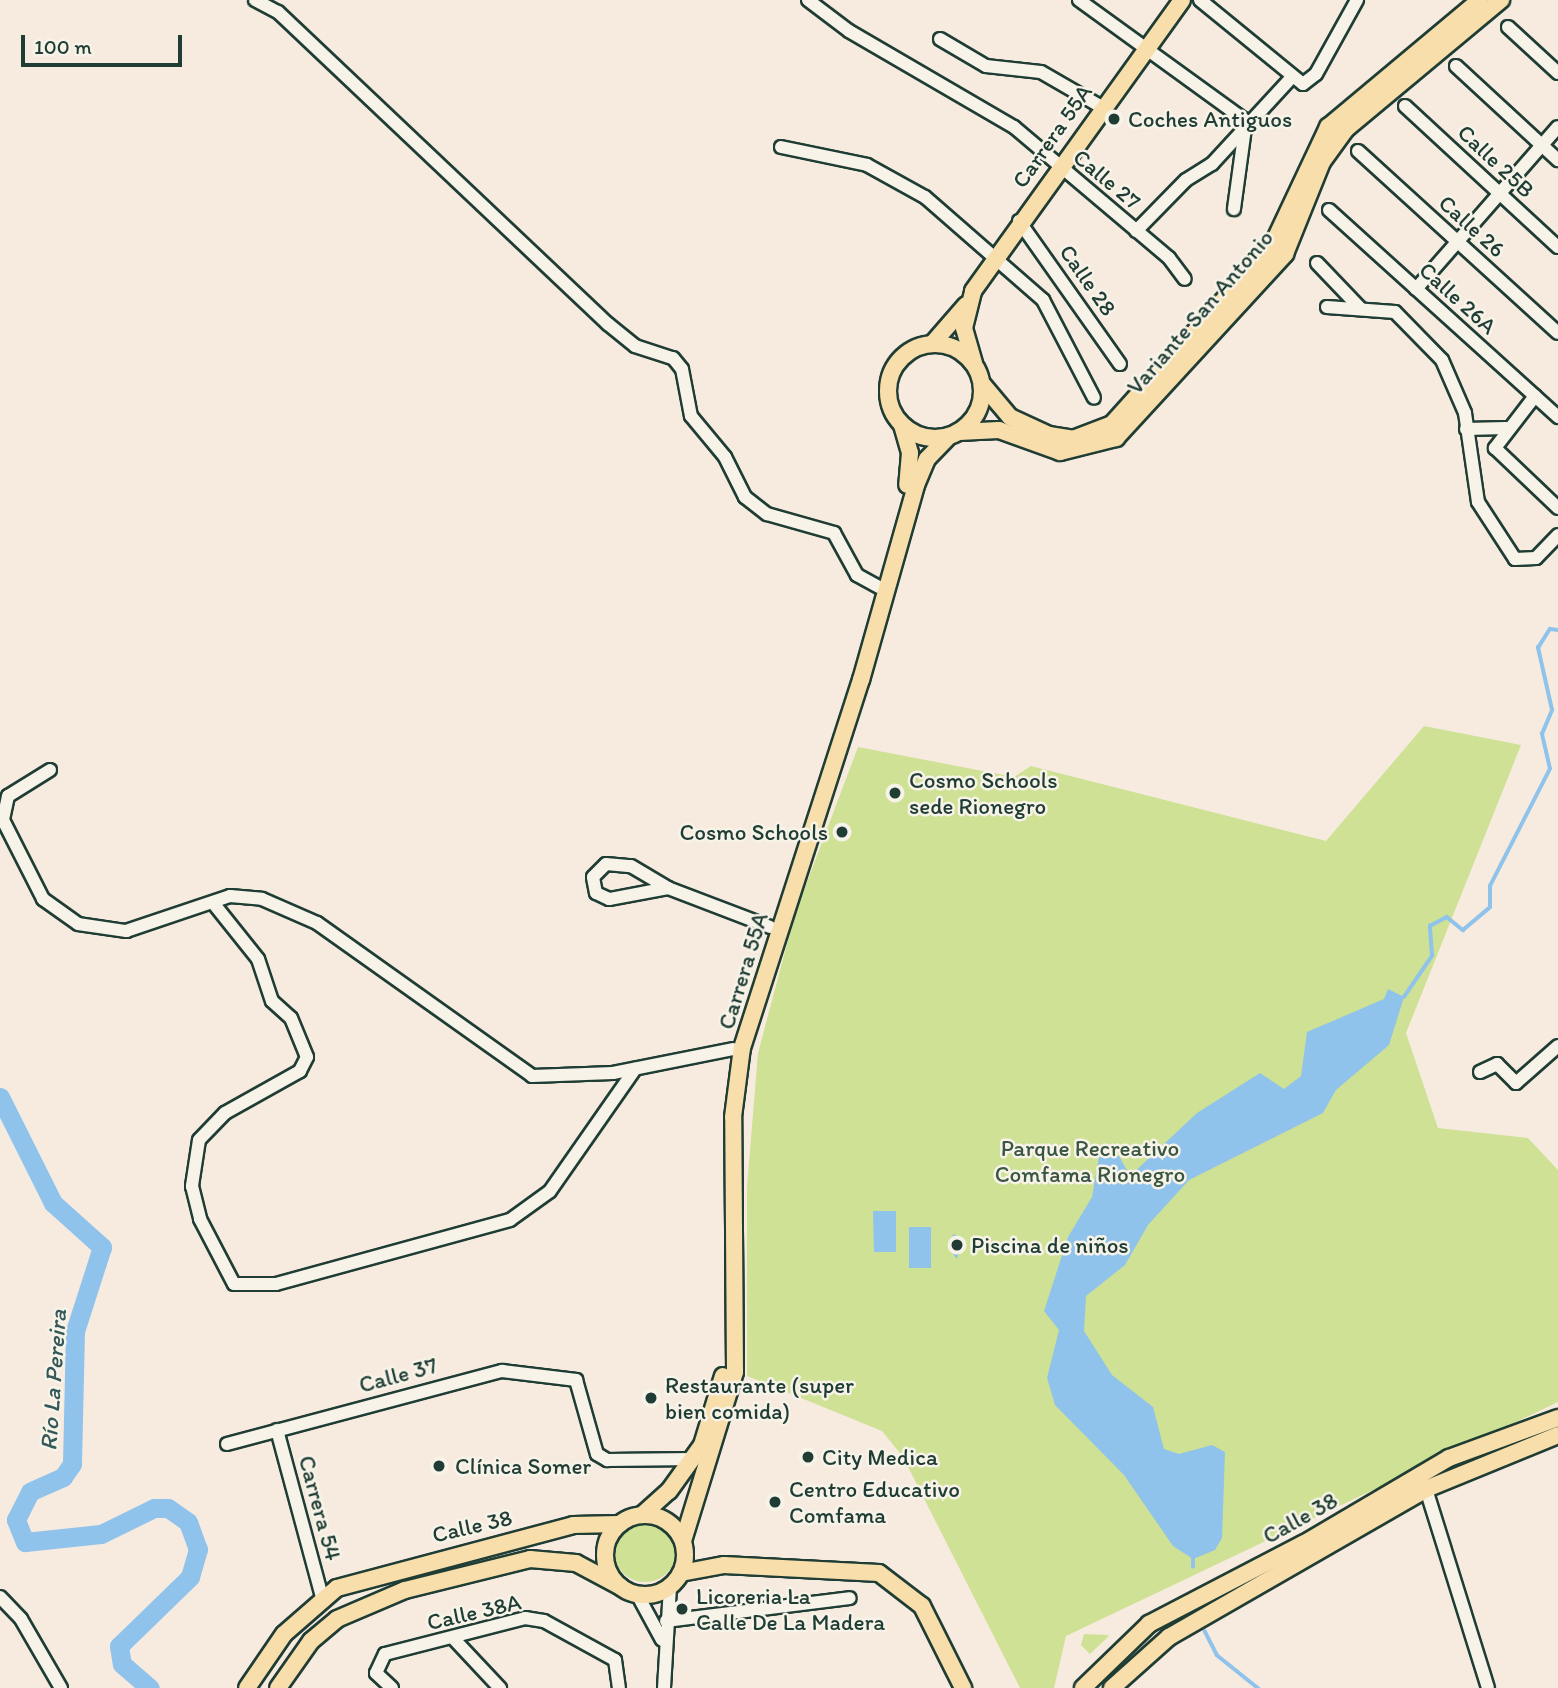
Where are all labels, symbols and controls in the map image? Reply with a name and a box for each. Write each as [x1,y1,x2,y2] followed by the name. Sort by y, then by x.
[24,21,186,65] scale bar
[34,34,92,59] text: 100 m
[1006,79,1098,193] street label: Carrera 55A
[1128,105,1292,133] place label: Coches Antiguos
[1106,111,1122,127] marker: Coches Antiguos
[1452,119,1540,203] street label: Calle 25B
[1068,143,1146,215] street label: Calle 27
[1433,189,1511,263] street label: Calle 26
[1121,224,1279,400] street label: Variante San Antonio
[1054,239,1122,321] street label: Calle 28
[1414,256,1502,340] street label: Calle 26A
[909,766,1057,820] place label: Cosmo Schools sede Rionegro
[887,785,903,801] marker: Cosmo Schools sede Rionegro
[680,818,828,846] place label: Cosmo Schools
[834,824,850,840] marker: Cosmo Schools
[712,909,774,1033] street label: Carrera 55A
[995,1134,1185,1188] park label: Parque Recreativo Comfama Rionegro
[971,1231,1129,1259] place label: Piscina de niños
[949,1237,965,1253] marker: Piscina de niños
[34,1308,72,1452] water label: Río La Pereira
[356,1351,440,1399] street label: Calle 37
[665,1371,853,1425] place label: Restaurante (super bien comida)
[643,1390,659,1406] marker: Restaurante (super bien comida)
[822,1443,937,1471] place label: City Medica
[800,1449,816,1465] marker: City Medica
[293,1452,347,1564] street label: Carrera 54
[455,1452,591,1480] place label: Clínica Somer
[429,1456,449,1476] marker: Clínica Somer
[789,1475,959,1529] place label: Centro Educativo Comfama
[1258,1486,1342,1550] street label: Calle 38
[767,1494,783,1510] marker: Centro Educativo Comfama
[429,1503,515,1549] street label: Calle 38
[696,1582,886,1636] place label: Licoreria La Calle De La Madera
[424,1588,524,1636] street label: Calle 38A
[674,1601,690,1617] marker: Licoreria La Calle De La Madera

